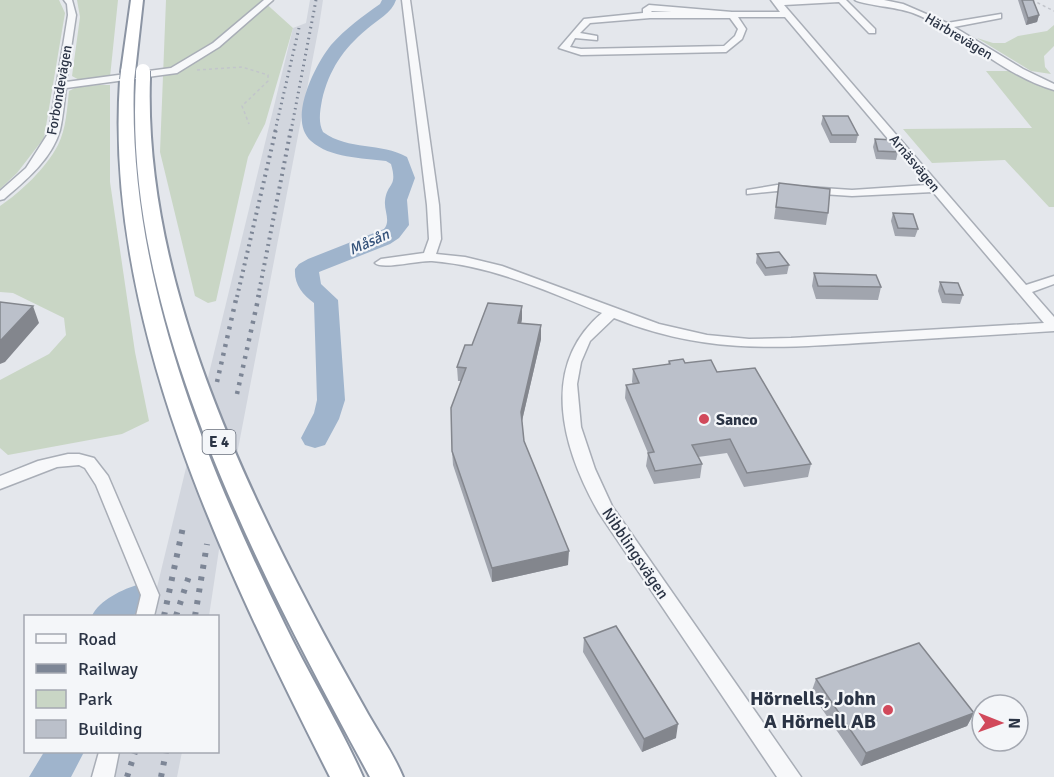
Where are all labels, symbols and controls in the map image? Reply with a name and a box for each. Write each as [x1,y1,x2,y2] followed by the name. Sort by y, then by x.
[922,10,996,63] street label: Härbrevägen
[43,44,76,137] street label: Forbondevägen
[886,131,944,196] street label: Arnäsvägen
[346,225,393,259] water label: Måsån
[716,410,758,430] place label: Sanco
[697,412,711,426] marker: Sanco
[202,430,236,454] road number: E 4
[597,504,673,603] street label: Nibblingsvägen
[24,615,219,753] legend
[78,628,117,650] text: Road
[78,658,139,680] text: Railway
[750,686,876,734] place label: Hörnells, John A Hörnell AB
[78,688,113,710] text: Park
[970,693,1030,753] north arrow
[881,703,895,717] marker: Hörnells, John A Hörnell AB
[78,718,142,740] text: Building
[1004,718,1024,729] text: N

